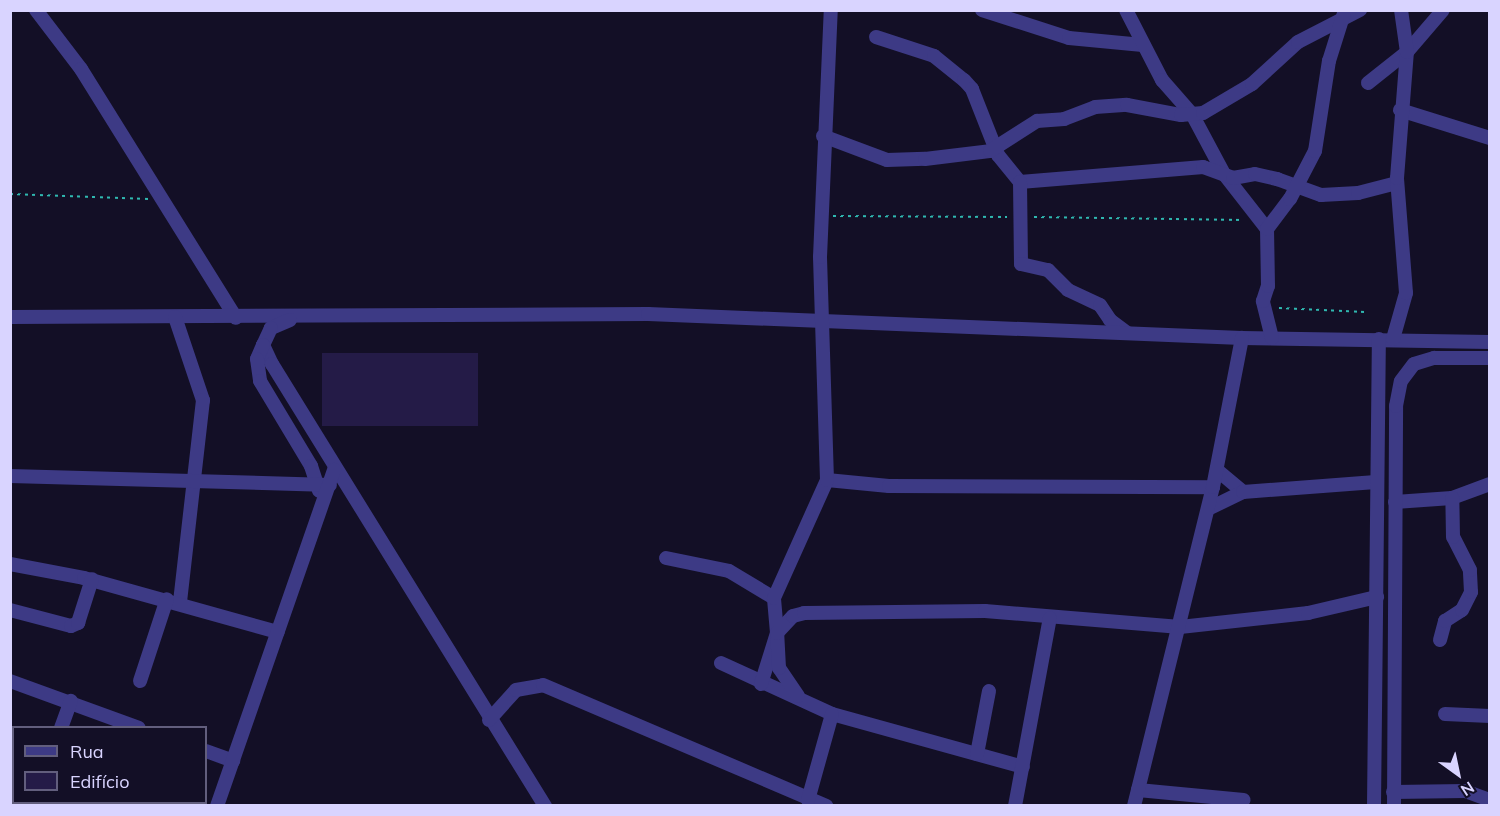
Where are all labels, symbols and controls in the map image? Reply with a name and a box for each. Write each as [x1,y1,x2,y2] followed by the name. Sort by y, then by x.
[12,726,207,804] legend
[70,740,104,763] text: Rua
[1428,744,1488,804] north arrow
[70,770,129,793] text: Edifício
[1457,777,1478,801] text: N

